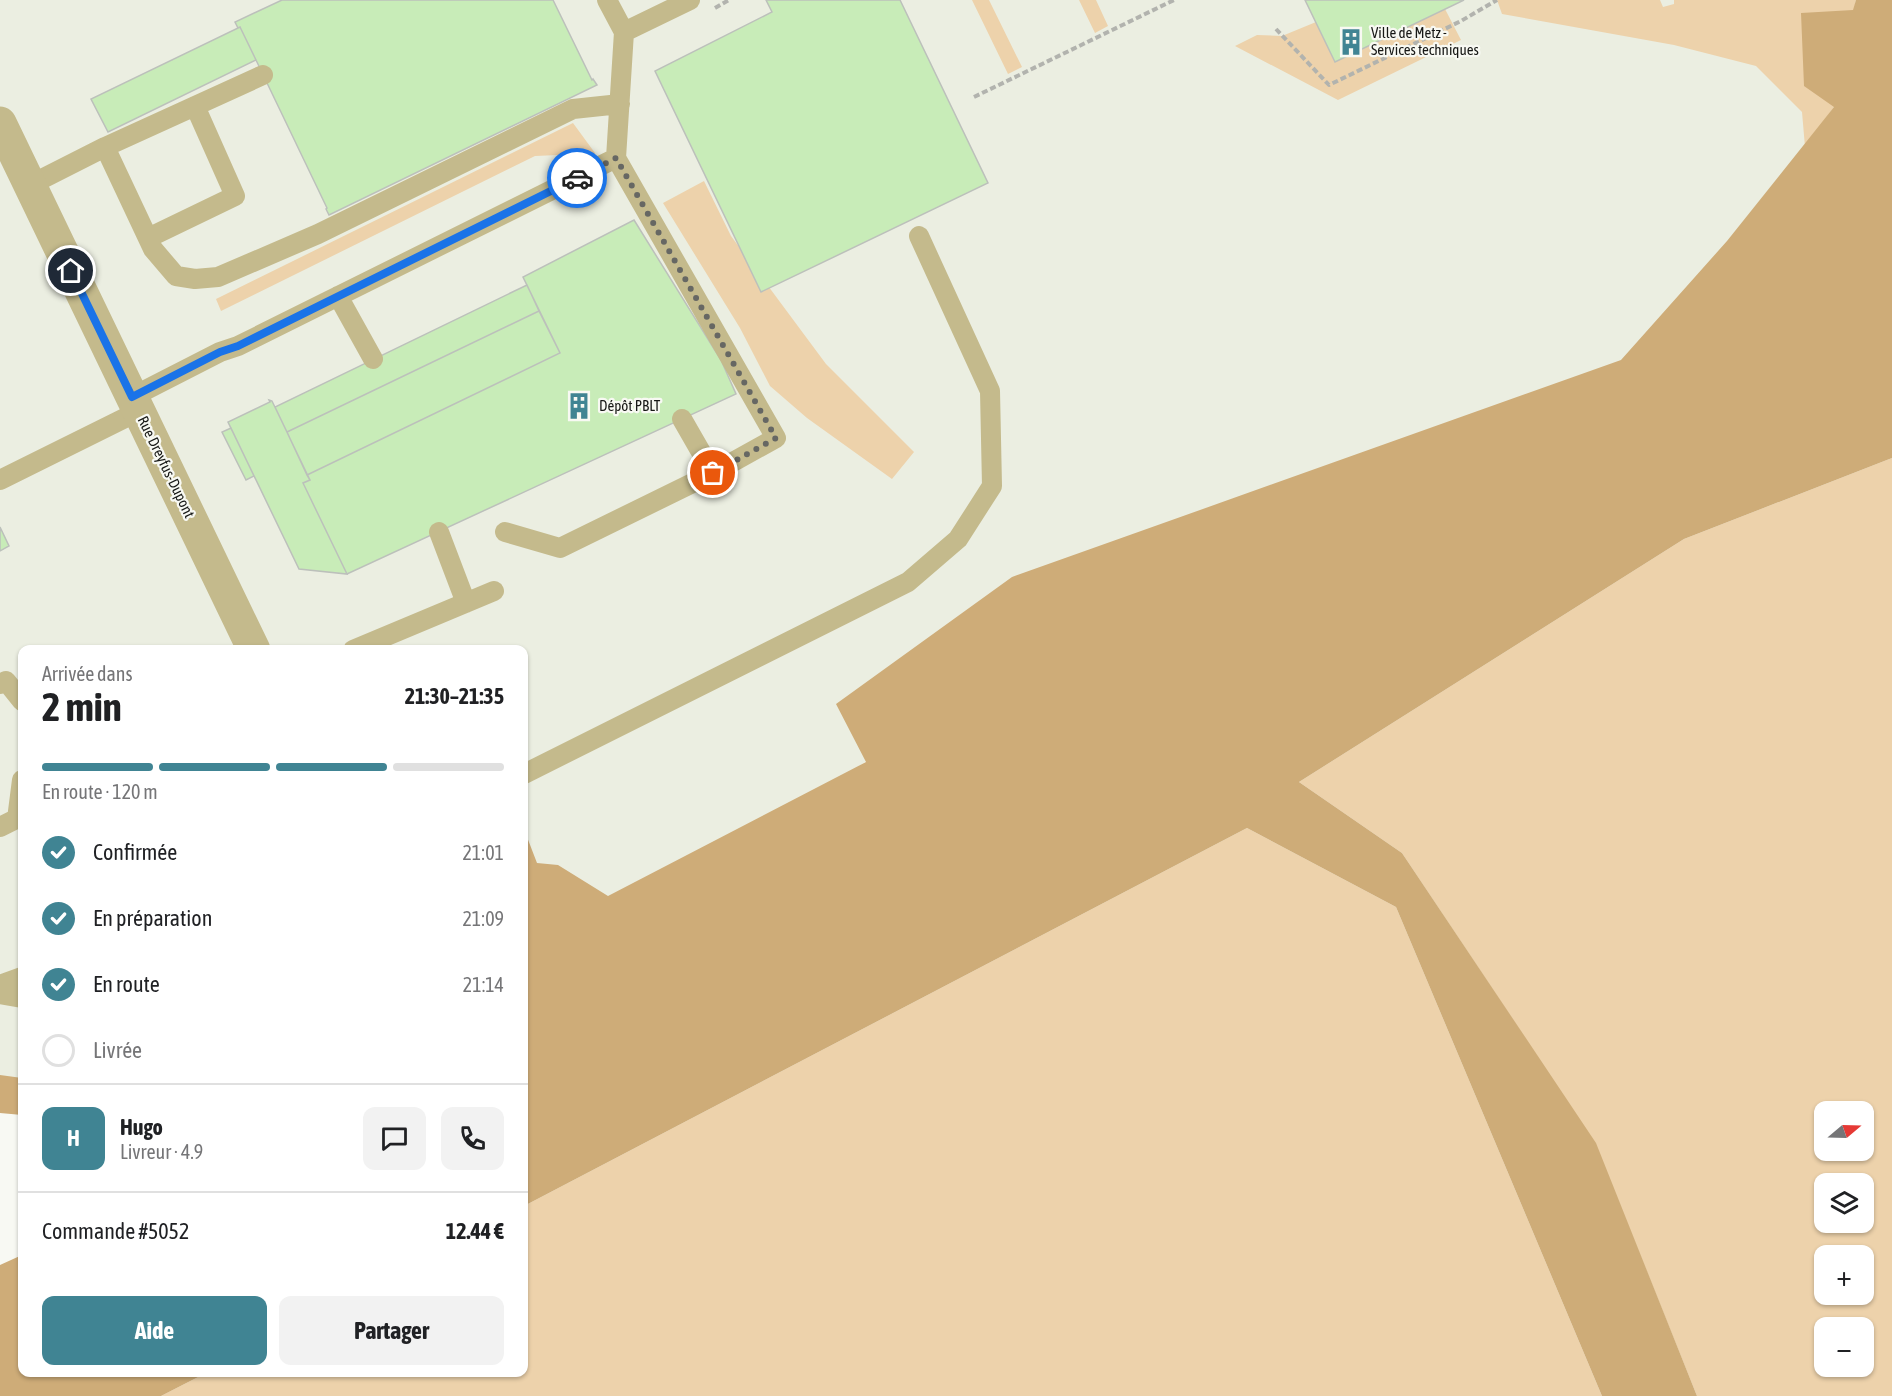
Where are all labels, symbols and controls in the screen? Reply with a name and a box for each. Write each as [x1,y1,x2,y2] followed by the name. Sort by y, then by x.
[1371,24,1479,58] place label: Ville de Metz - Services techniques
[1336,27,1366,57] building icon: Ville de Metz - Services techniques
[547,148,607,208] courier
[561,162,594,195] icon: car
[45,245,96,296] pin
[54,254,87,287] icon: home
[564,391,594,421] building icon: Dépôt PBLT
[599,397,661,414] place label: Dépôt PBLT
[134,413,198,520] street label: Rue Dreyfus-Dupont
[687,447,738,498] pin
[696,456,729,489] icon: bag
[42,662,133,685] text: Arrivée dans
[405,683,504,709] text: 21:30–21:35
[42,685,122,729] text: 2 min
[42,780,158,803] text: En route · 120 m
[42,836,75,869] icon: check
[93,839,177,865] text: Confirmée
[462,841,504,864] text: 21:01
[42,902,75,935] icon: check
[93,905,212,931] text: En préparation
[462,907,504,930] text: 21:09
[42,968,75,1001] icon: check
[93,971,160,997] text: En route
[463,973,504,996] text: 21:14
[93,1037,142,1063] text: Livrée
[1814,1101,1874,1161] north arrow
[1814,1101,1874,1377] map controls
[363,1107,426,1170] button: chat
[441,1107,504,1170] button: phone
[120,1114,163,1140] text: Hugo
[67,1125,80,1151] text: H
[120,1140,203,1163] text: Livreur · 4.9
[1814,1173,1874,1233] button: layers
[42,1218,189,1244] text: Commande #5052
[446,1218,504,1244] text: 12.44 €
[1814,1245,1874,1305] button: +
[42,1296,267,1365] button: Aide
[279,1296,504,1365] button: Partager
[1814,1317,1874,1377] button: −

